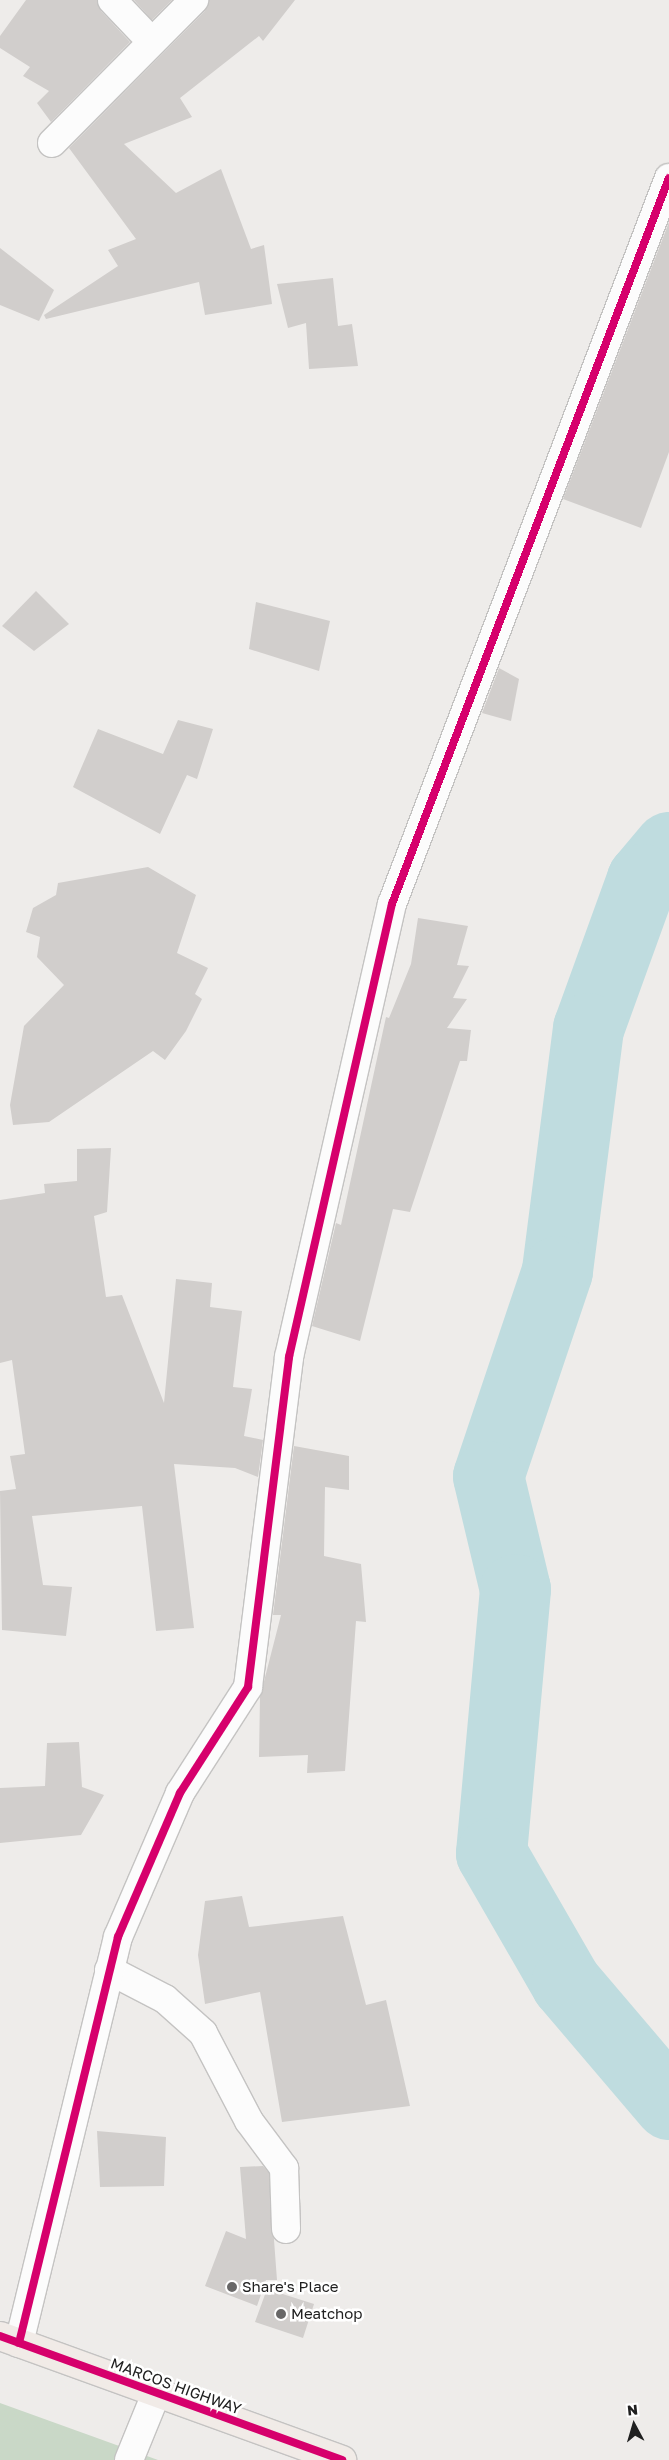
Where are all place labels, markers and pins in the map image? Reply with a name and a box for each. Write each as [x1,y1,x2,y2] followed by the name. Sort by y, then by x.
[242,2278,339,2296] place label: Share's Place
[226,2281,238,2293] marker: Share's Place
[291,2305,363,2323] place label: Meatchop
[275,2308,287,2320] marker: Meatchop

